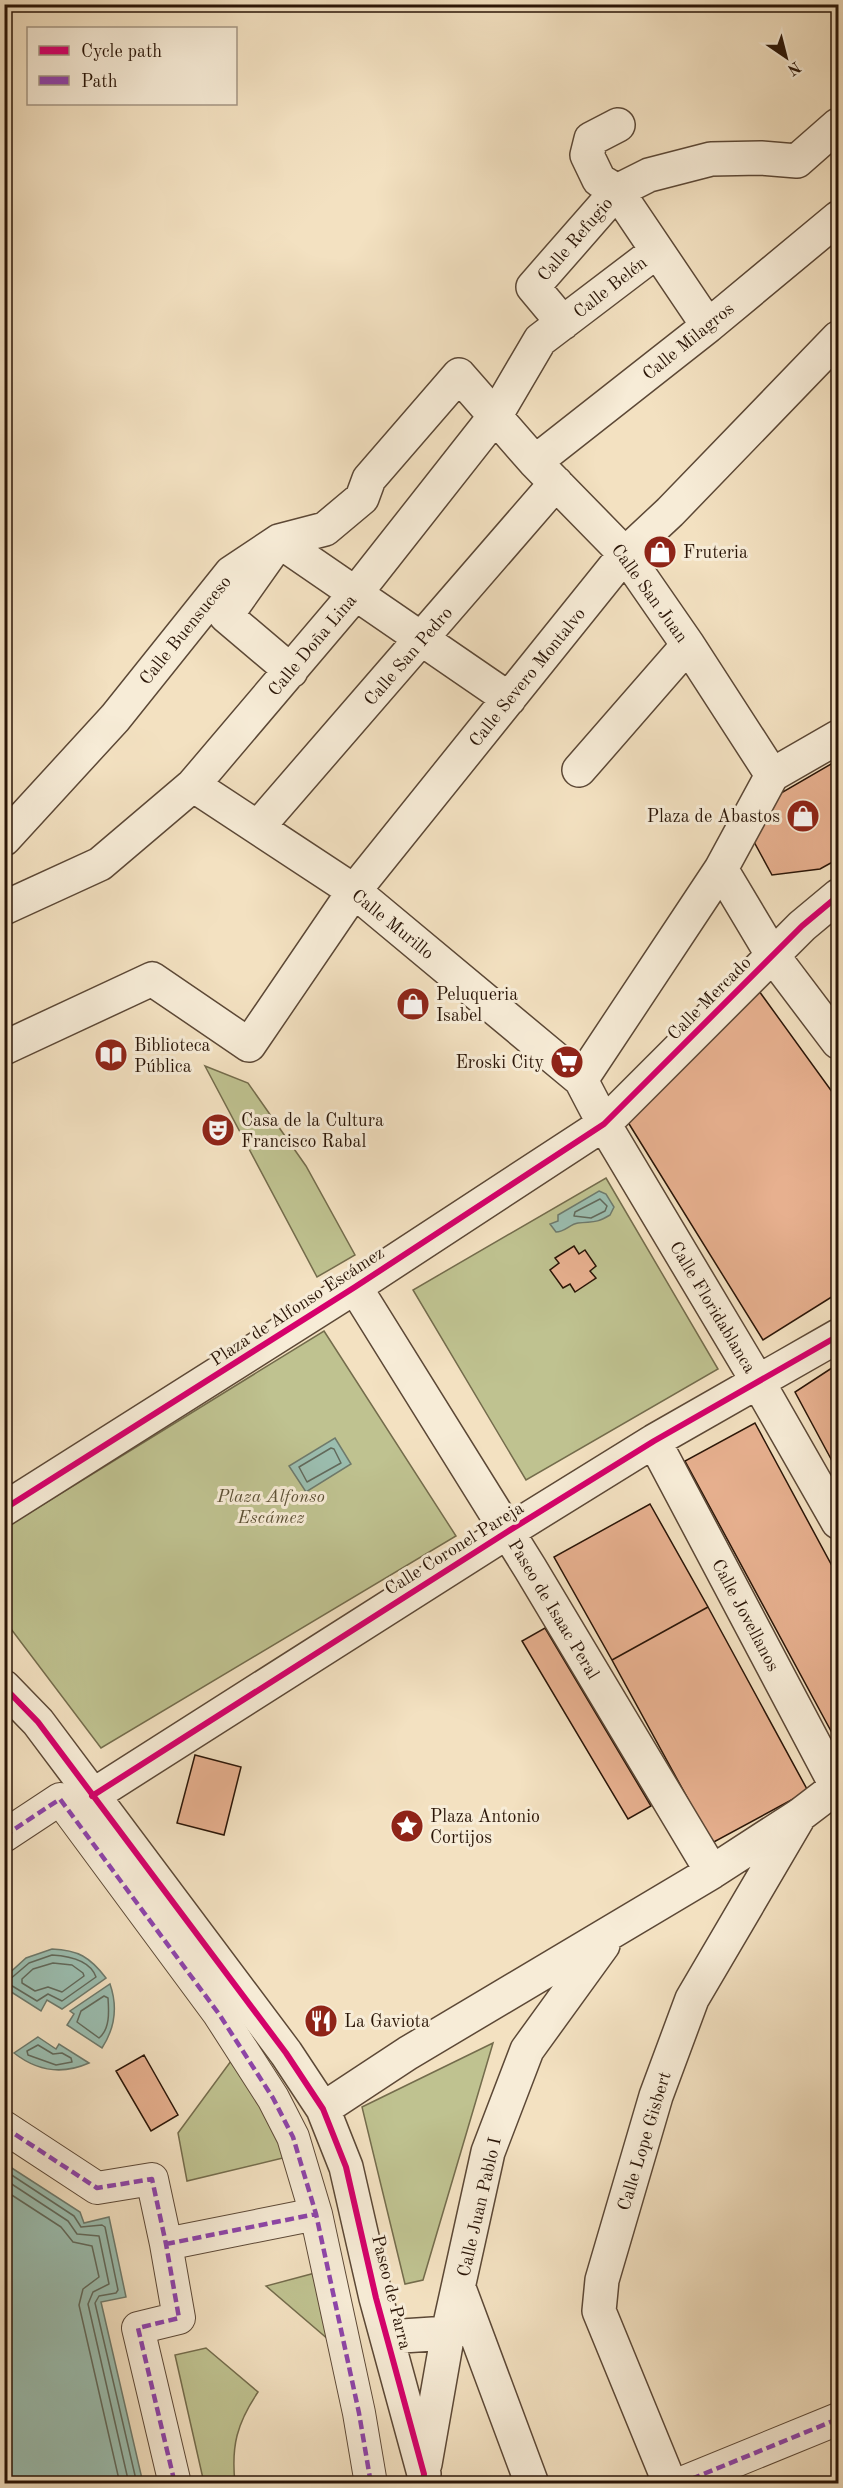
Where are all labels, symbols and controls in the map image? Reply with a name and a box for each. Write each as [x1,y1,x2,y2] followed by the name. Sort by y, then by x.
[27,27,237,105] legend
[756,27,816,87] north arrow
[81,43,162,61] text: Cycle path
[783,58,803,78] text: N
[81,73,118,91] text: Path
[535,194,617,285] street label: Calle Refugio
[571,254,651,322] street label: Calle Belén
[640,300,738,384] street label: Calle Milagros
[642,534,678,570] shop icon: Fruteria
[608,541,691,646] street label: Calle San Juan
[683,544,748,562] place label: Fruteria
[137,573,235,688] street label: Calle Buensuceso
[265,591,360,700] street label: Calle Doña Lina
[361,604,456,709] street label: Calle San Pedro
[466,605,589,751] street label: Calle Severo Montalvo
[785,798,821,834] shop icon: Plaza de Abastos
[647,808,780,826] place label: Plaza de Abastos
[348,886,437,963] street label: Calle Murillo
[665,953,755,1044] street label: Calle Mercado
[395,986,431,1022] shop icon: Peluqueria Isabel
[436,986,518,1025] place label: Peluqueria Isabel
[93,1037,129,1073] library icon: Biblioteca Pública
[134,1037,211,1076] place label: Biblioteca Pública
[549,1044,585,1080] supermarket icon: Eroski City
[455,1054,544,1072] place label: Eroski City
[200,1112,236,1148] theatre icon: Casa de la Cultura Francisco Rabal
[241,1112,384,1151] place label: Casa de la Cultura Francisco Rabal
[666,1239,759,1376] street label: Calle Floridablanca
[208,1244,388,1370] street label: Plaza de Alfonso Escámez
[216,1488,325,1527] park label: Plaza Alfonso Escámez
[382,1499,527,1599] street label: Calle Coronel Pareja
[504,1537,602,1683] street label: Paseo de Isaac Peral
[708,1557,782,1675] street label: Calle Jovellanos
[389,1808,425,1844] place icon: Plaza Antonio Cortijos
[430,1808,540,1847] place label: Plaza Antonio Cortijos
[303,2003,339,2039] restaurant icon: La Gaviota
[344,2013,430,2031] place label: La Gaviota
[615,2070,675,2213] street label: Calle Lope Gisbert
[455,2136,505,2279] street label: Calle Juan Pablo I
[368,2233,414,2351] street label: Paseo de Parra

